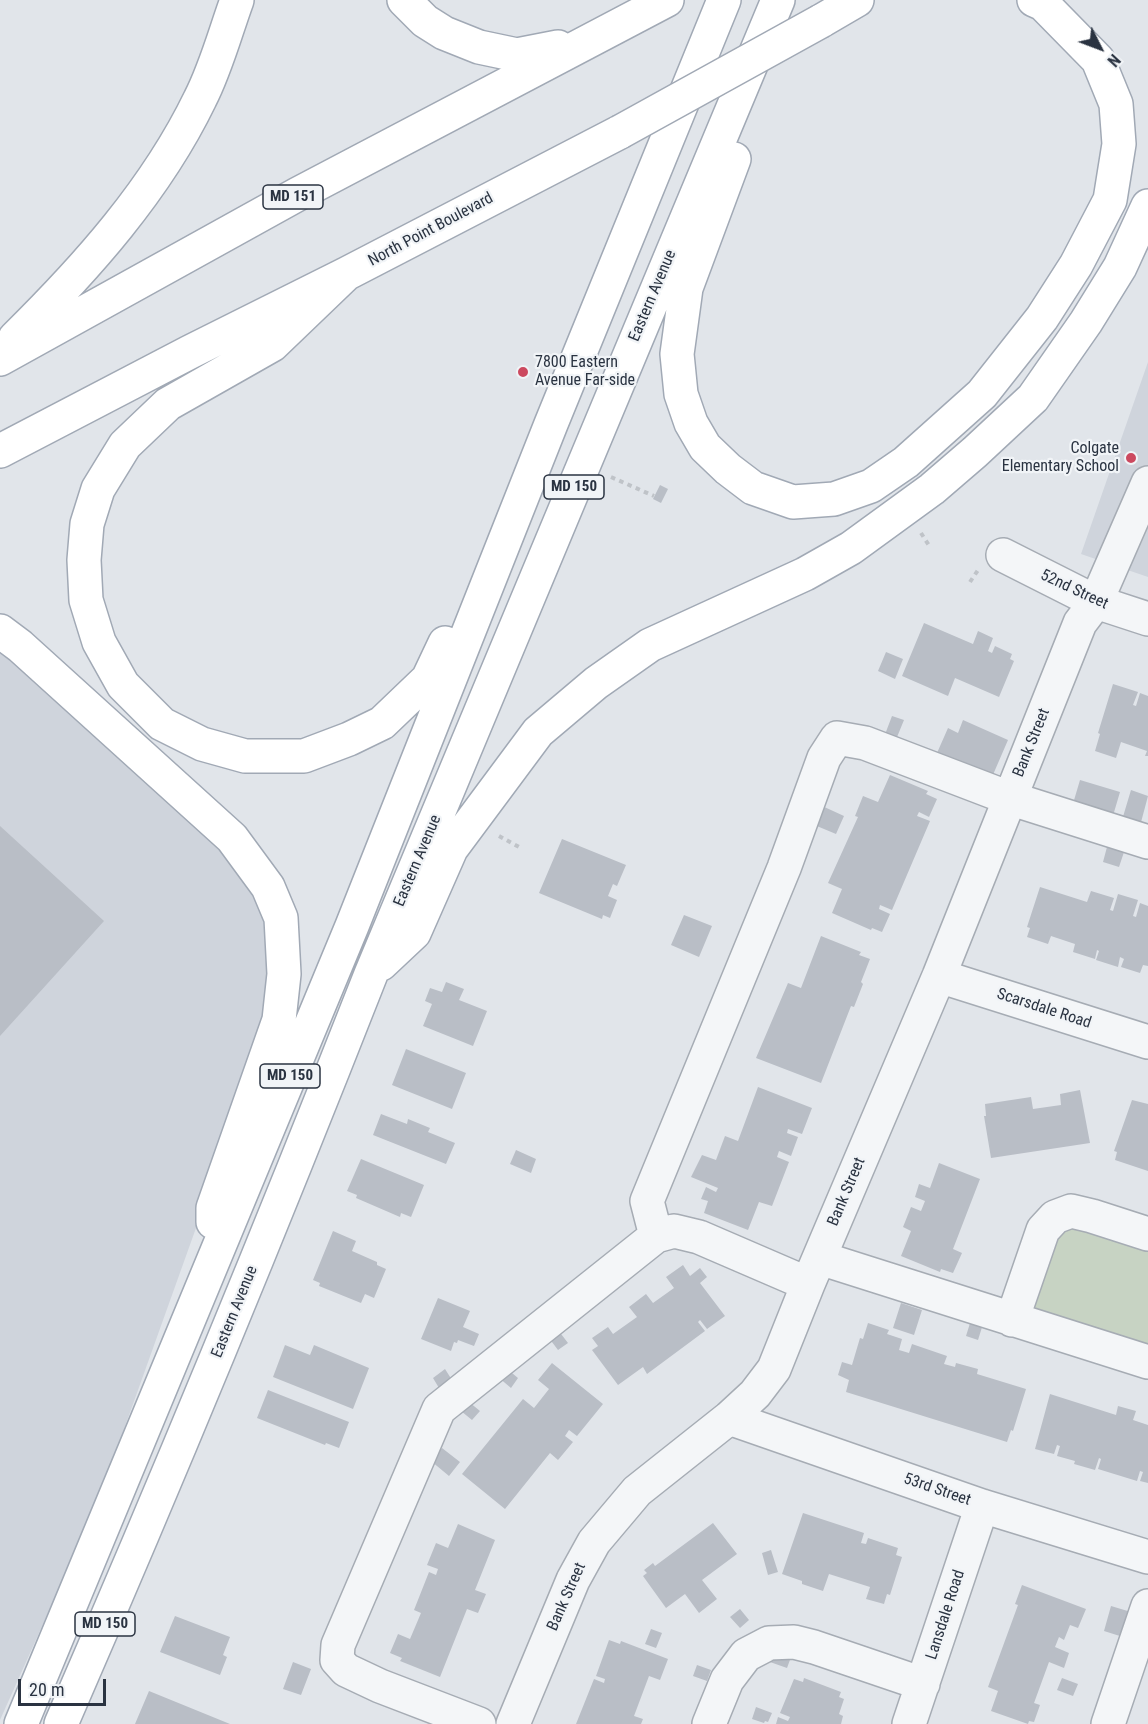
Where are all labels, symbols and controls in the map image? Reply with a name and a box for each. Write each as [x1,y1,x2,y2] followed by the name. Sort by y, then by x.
[1070,18,1130,78] north arrow
[1103,50,1124,70] text: N
[263,185,323,209] road number: MD 151
[365,189,497,271] street label: North Point Boulevard
[625,247,681,345] street label: Eastern Avenue
[535,353,635,391] place label: 7800 Eastern Avenue Far-side
[516,365,530,379] marker: 7800 Eastern Avenue Far-side
[1002,439,1119,477] place label: Colgate Elementary School
[1124,451,1138,465] marker: Colgate Elementary School
[544,475,604,499] road number: MD 150
[1037,566,1111,614] street label: 52nd Street
[1010,706,1054,780] street label: Bank Street
[390,812,446,910] street label: Eastern Avenue
[994,985,1094,1033] street label: Scarsdale Road
[260,1064,320,1088] road number: MD 150
[824,1155,870,1229] street label: Bank Street
[208,1263,262,1361] street label: Eastern Avenue
[901,1470,973,1510] street label: 53rd Street
[543,1560,591,1634] street label: Bank Street
[923,1568,969,1662] street label: Lansdale Road
[75,1612,135,1636] road number: MD 150
[21,1667,110,1705] scale bar
[29,1679,64,1700] text: 20 m

